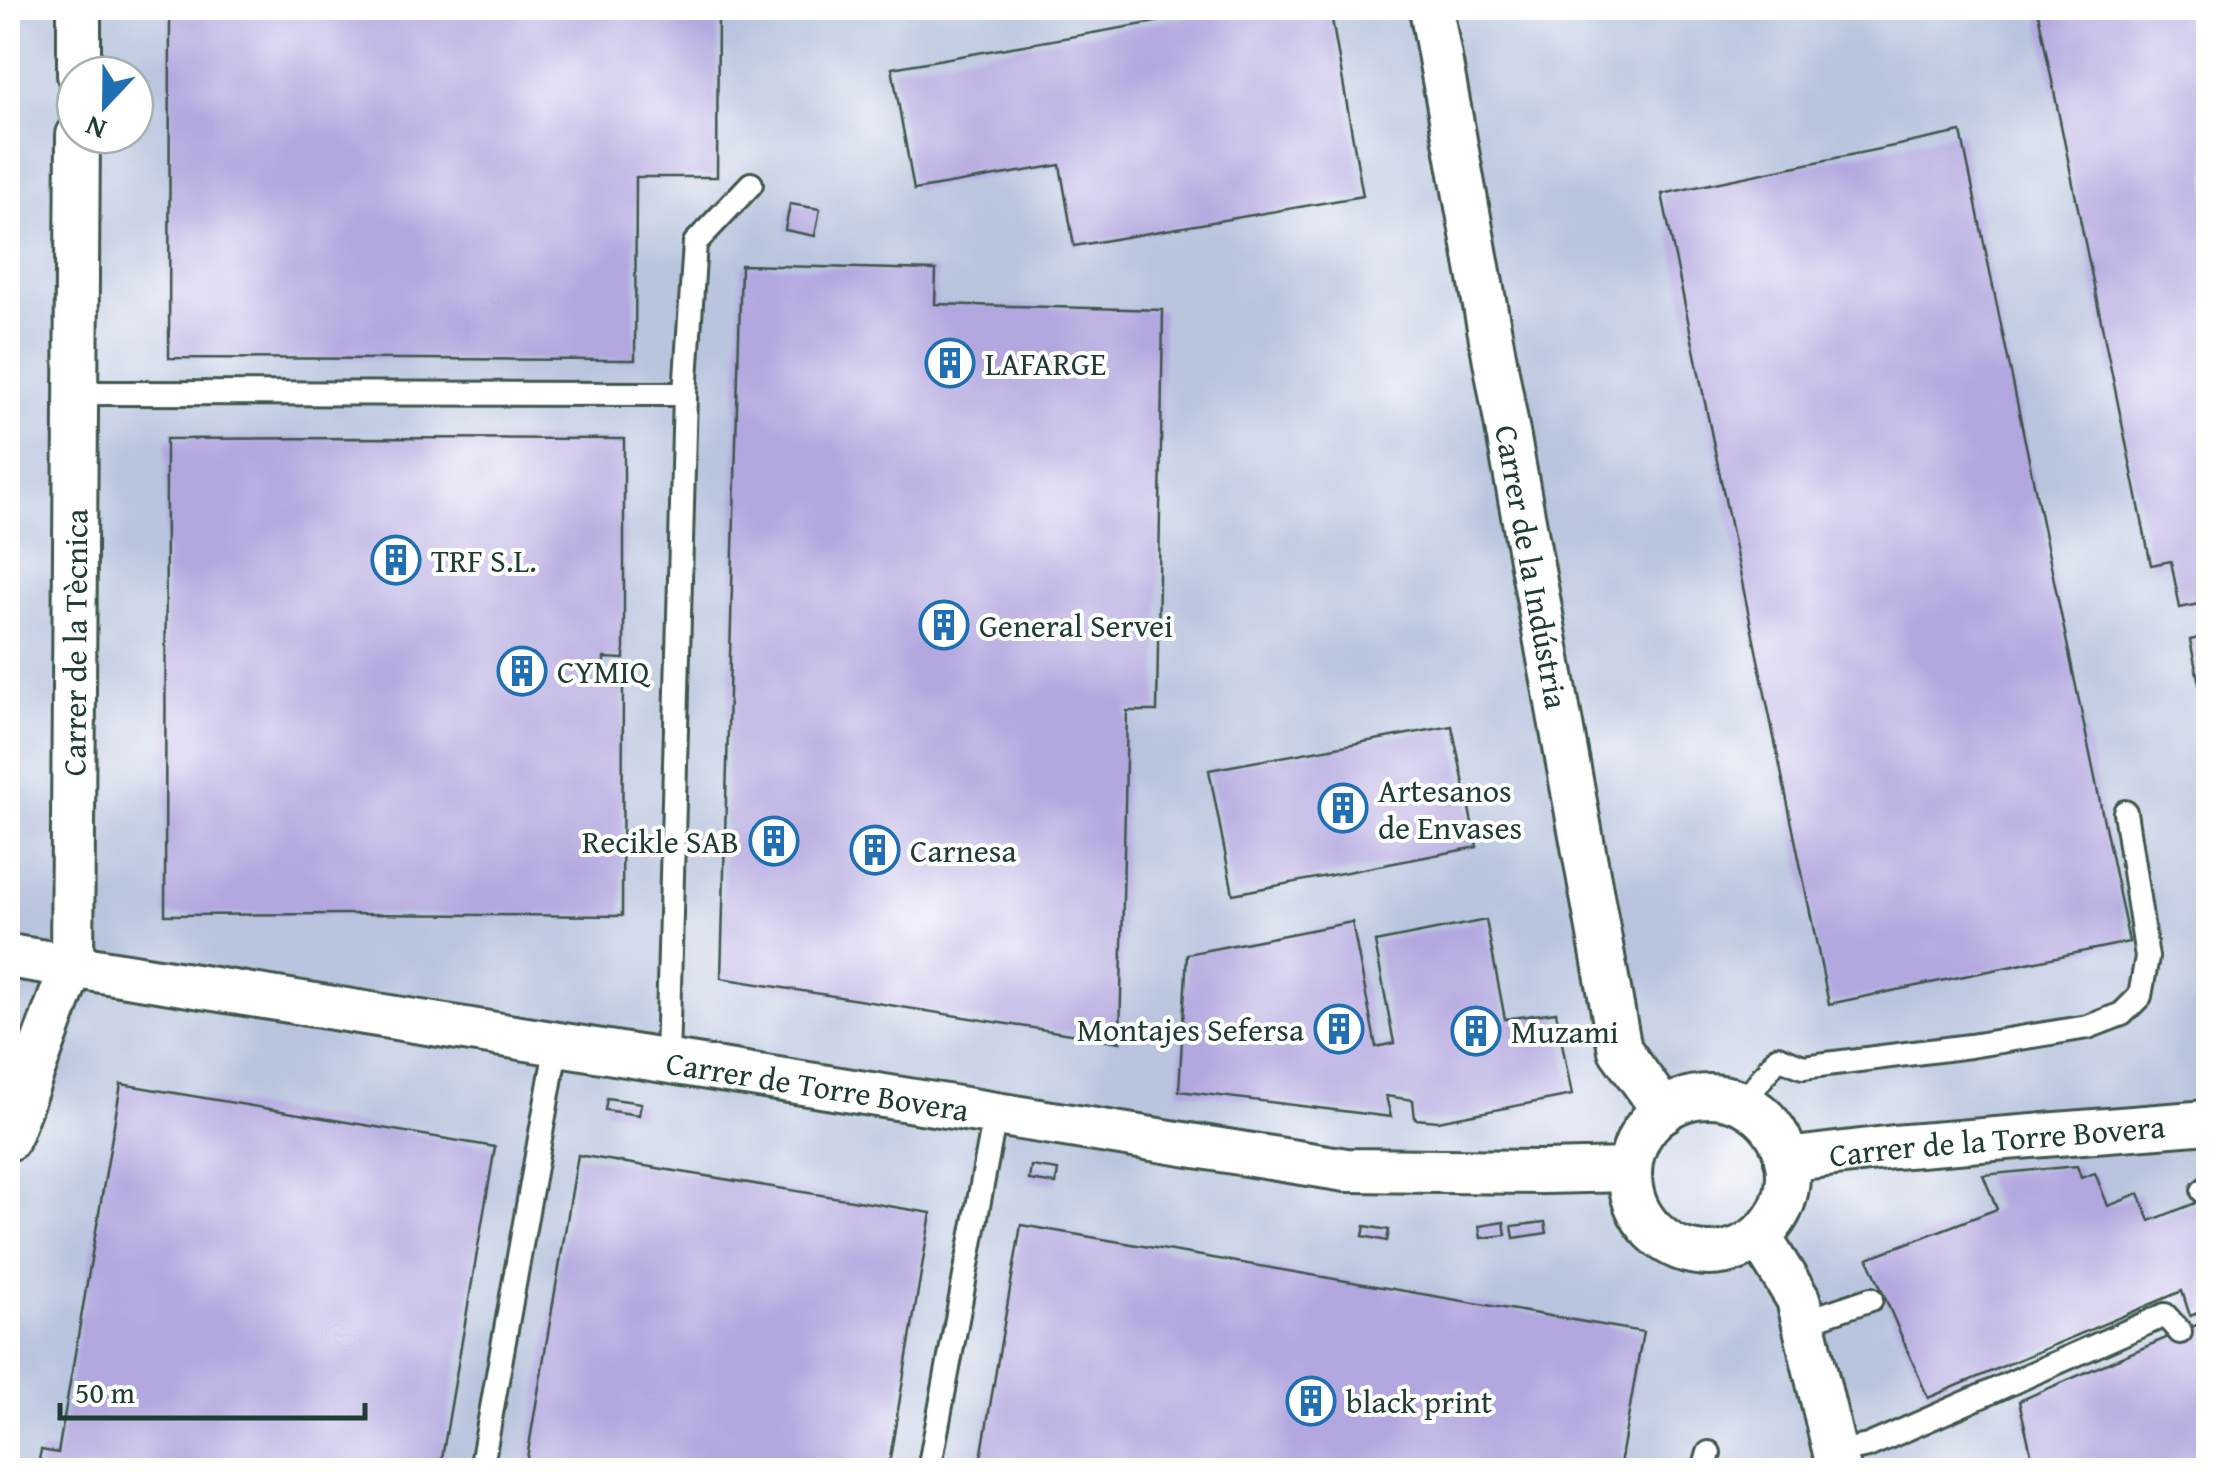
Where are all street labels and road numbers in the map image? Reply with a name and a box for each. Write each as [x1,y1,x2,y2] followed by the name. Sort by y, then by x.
[1484,421,1581,712] street label: Carrer de la Indústria
[50,509,99,776] street label: Carrer de la Tècnica
[663,1038,972,1133] street label: Carrer de Torre Bovera
[1826,1102,2167,1178] street label: Carrer de la Torre Bovera

